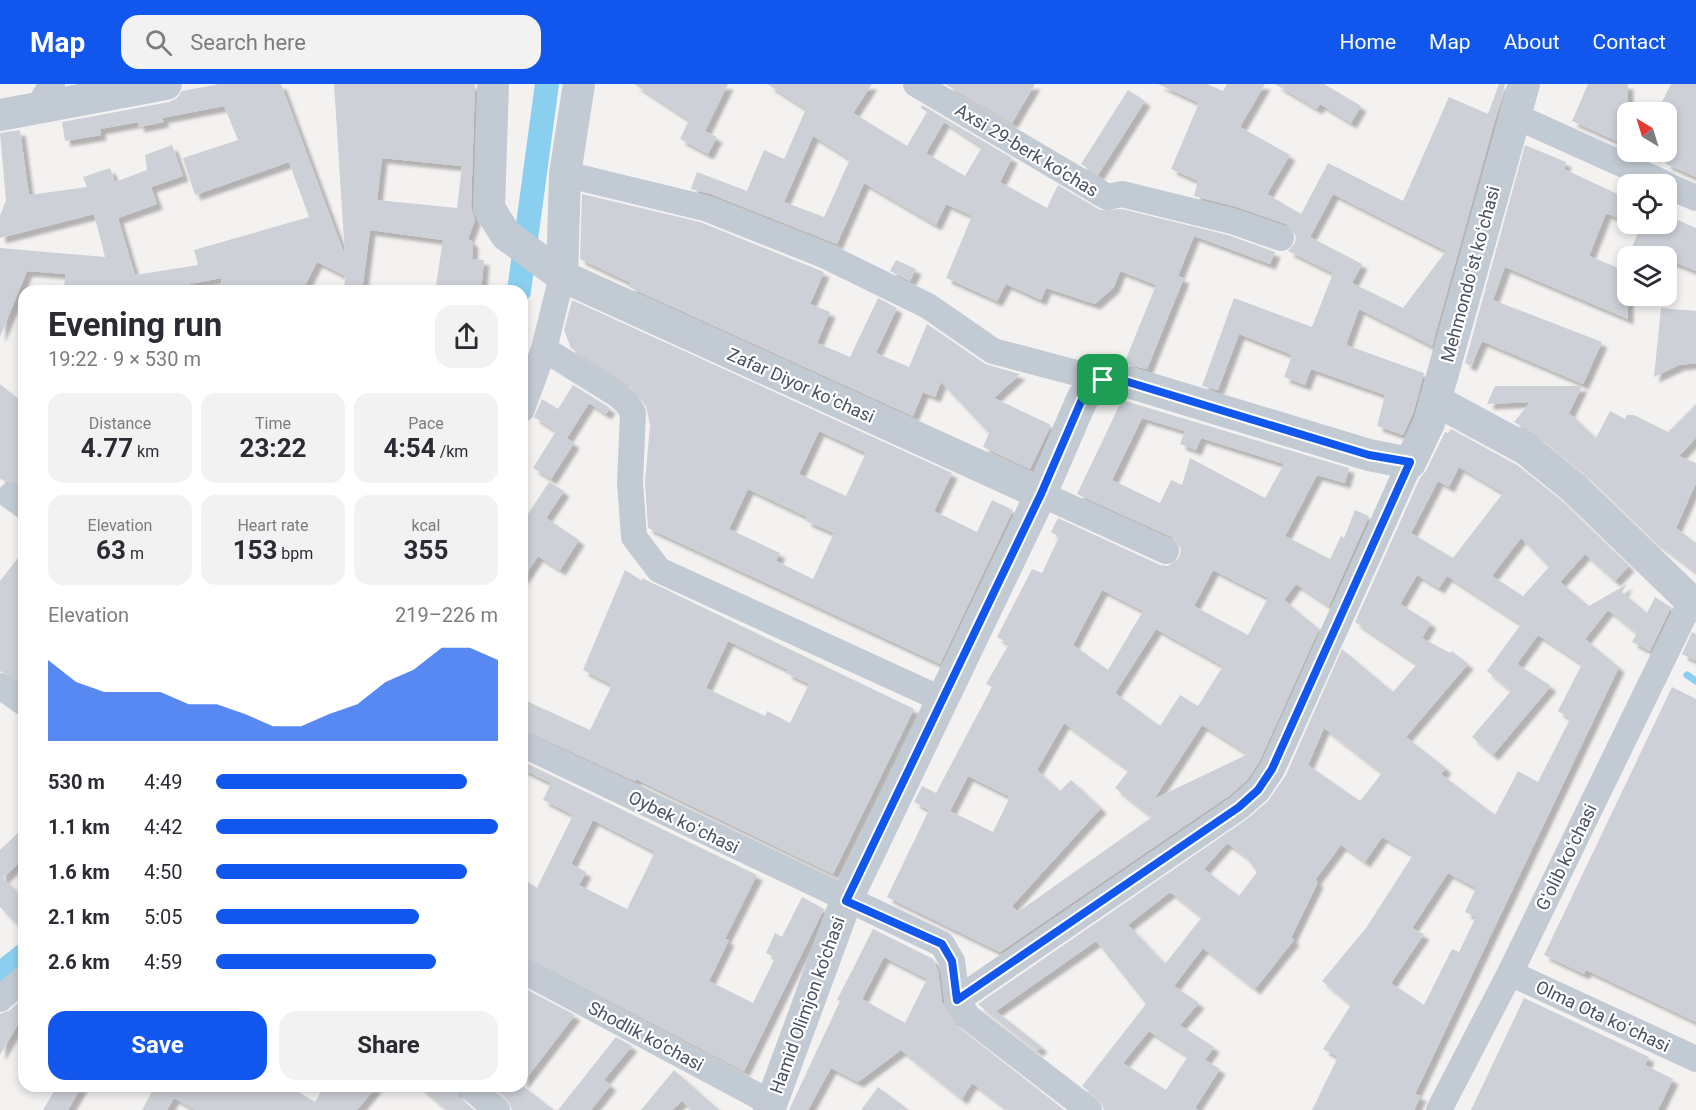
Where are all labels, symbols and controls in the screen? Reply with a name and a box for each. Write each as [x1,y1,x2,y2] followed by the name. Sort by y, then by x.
[121,15,541,69] search box
[30,26,85,59] text: Map
[142,26,175,59] icon: search
[190,30,306,55] text: Search here
[1340,30,1396,54] text: Home
[1429,30,1471,54] text: Map
[1504,30,1560,54] text: About
[1593,30,1666,54] text: Contact
[952,99,1102,201] street label: Аxsi 29-berk koʼchas
[1617,102,1677,162] north arrow
[1617,102,1677,306] map controls
[1617,174,1677,234] button: locate
[1436,184,1504,364] street label: Mehmondoʻst koʻchasi
[1617,246,1677,306] button: layers
[48,305,222,344] text: Evening run
[435,305,498,368] button: share
[724,343,878,427] street label: Zafar Diyor koʻchasi
[48,347,201,371] text: 19:22 · 9 × 530 m
[1077,354,1128,405] pin
[1086,363,1119,396] icon: arrive
[89,414,151,433] text: Distance
[255,414,291,433] text: Time
[408,414,444,433] text: Pace
[81,433,133,463] text: 4.77
[240,433,307,463] text: 23:22
[384,433,436,463] text: 4:54
[133,442,159,461] text: km
[436,442,468,461] text: /km
[88,516,152,535] text: Elevation
[237,516,309,535] text: Heart rate
[412,516,440,535] text: kcal
[96,535,126,565] text: 63
[233,535,277,565] text: 153
[404,535,448,565] text: 355
[126,544,144,563] text: m
[277,544,313,563] text: bpm
[48,603,129,627] text: Elevation
[395,603,498,627] text: 219–226 m
[48,770,105,794] text: 530 m
[144,770,183,794] text: 4:49
[625,786,743,858] street label: Oybek koʻchasi
[1531,800,1601,914] street label: Gʻolib koʻchasi
[48,815,110,839] text: 1.1 km
[144,815,183,839] text: 4:42
[48,860,110,884] text: 1.6 km
[144,860,183,884] text: 4:50
[48,905,110,929] text: 2.1 km
[144,905,183,929] text: 5:05
[765,914,849,1096] street label: Hamid Olimjon ko'chasi
[48,950,110,974] text: 2.6 km
[144,950,183,974] text: 4:59
[1533,976,1673,1056] street label: Olma Ota koʻchasi
[585,997,707,1075] street label: Shodlik ko‘chasi
[48,1011,267,1080] button: Save
[279,1011,498,1080] button: Share

